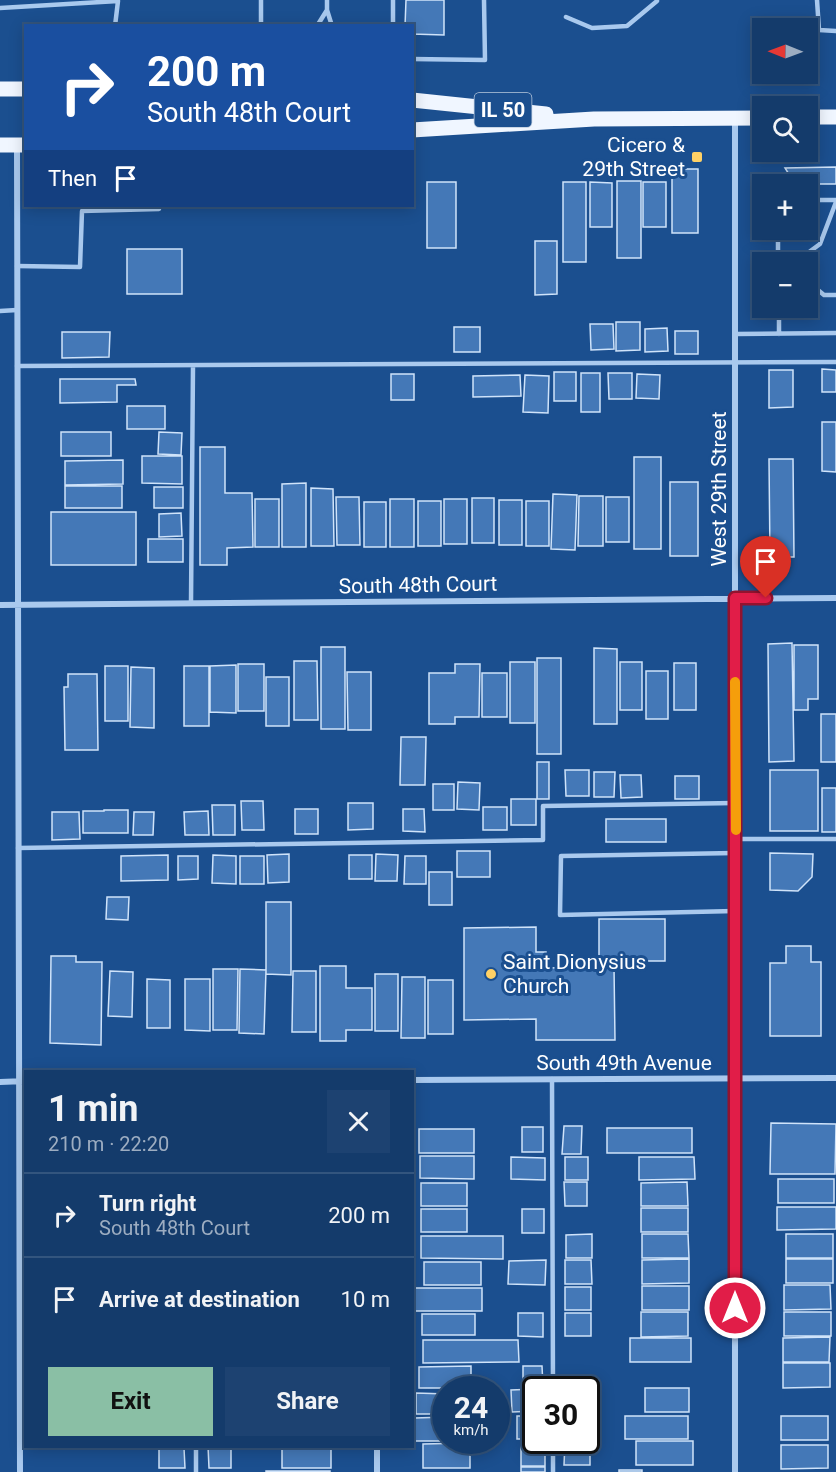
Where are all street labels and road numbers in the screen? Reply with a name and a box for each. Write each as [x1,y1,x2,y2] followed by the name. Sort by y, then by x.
[474,93,532,127] road number: IL 50
[707,411,731,567] street label: West 29th Street
[338,572,498,598] street label: South 48th Court
[536,1051,712,1075] street label: South 49th Avenue

